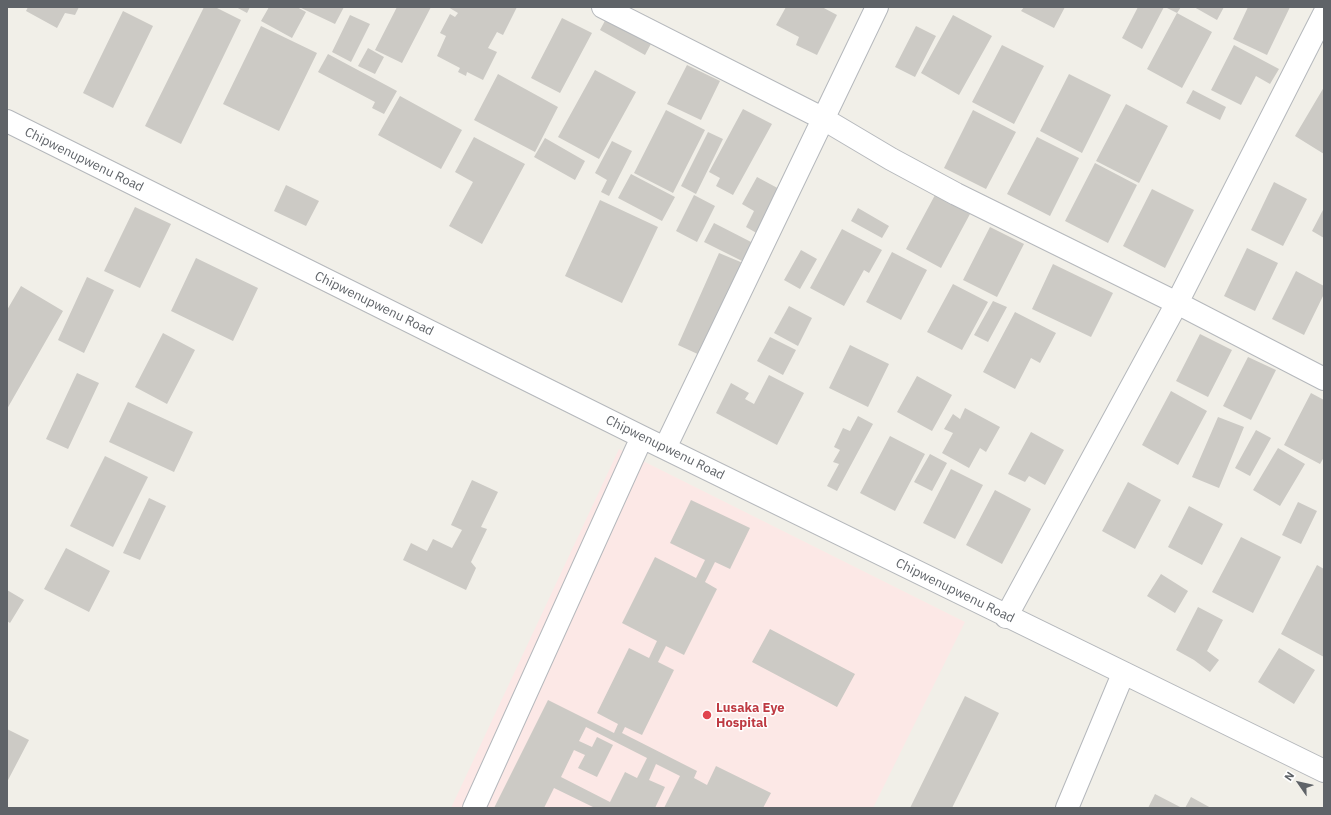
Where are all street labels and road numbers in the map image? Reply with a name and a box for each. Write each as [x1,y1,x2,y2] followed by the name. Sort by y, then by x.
[22,124,146,196] street label: Chipwenupwenu Road
[312,268,436,340] street label: Chipwenupwenu Road
[603,412,727,484] street label: Chipwenupwenu Road
[893,555,1017,627] street label: Chipwenupwenu Road

